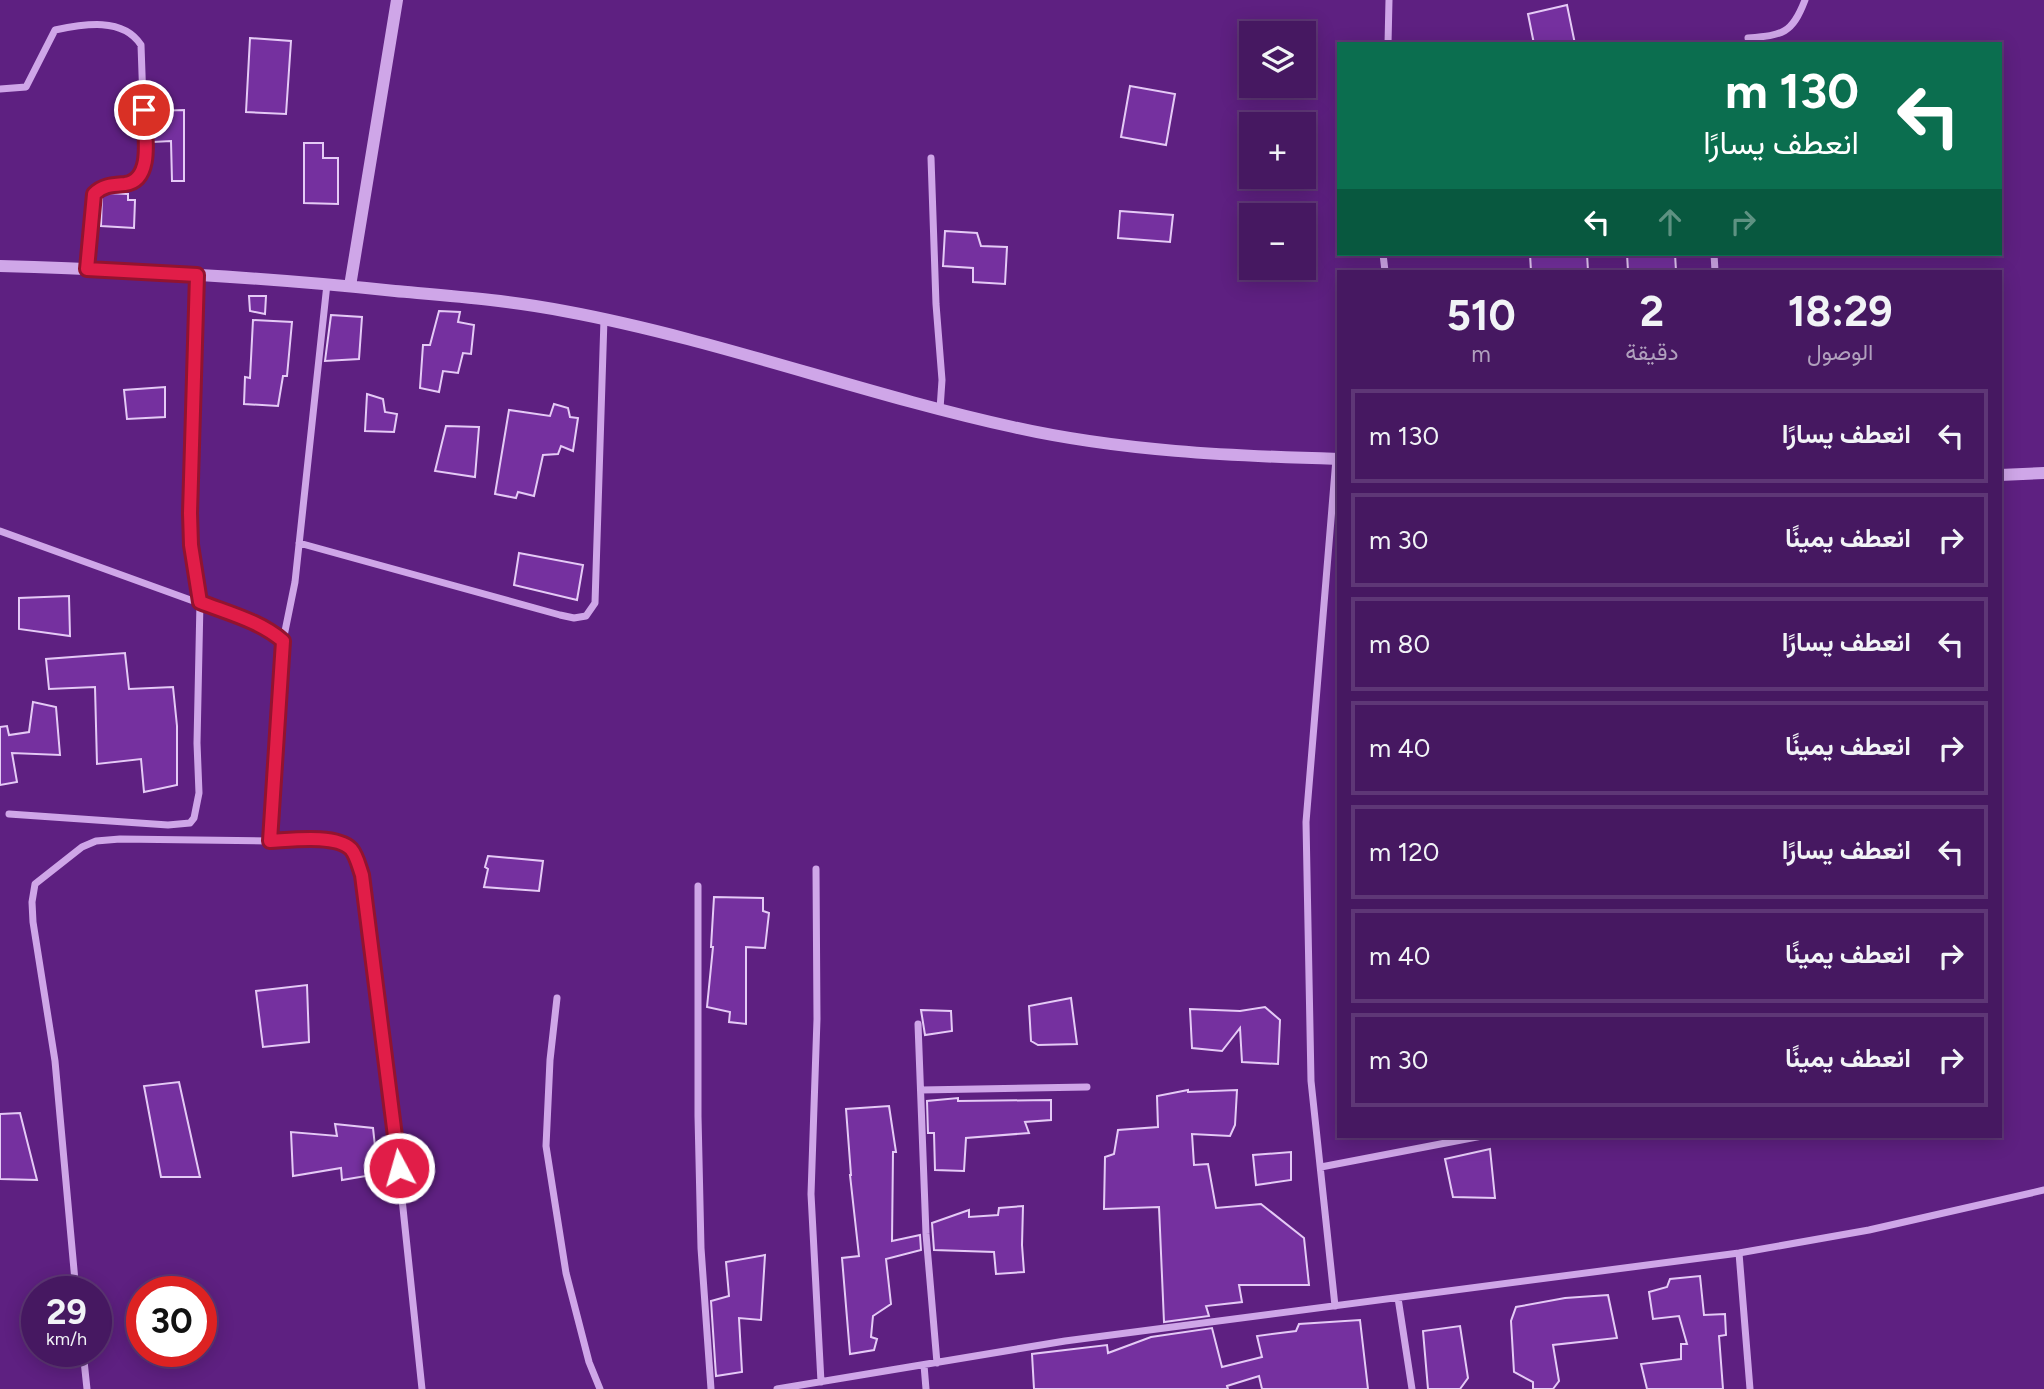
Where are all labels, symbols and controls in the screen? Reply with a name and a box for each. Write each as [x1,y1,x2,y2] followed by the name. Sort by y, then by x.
[1239,21,1316,280] map controls
[1239,21,1316,98] button: layers
[1725,61,1859,120] text: 130 m
[1883,70,1974,161] icon: left
[114,80,174,140] pin
[125,91,163,129] icon: arrive
[1239,112,1316,189] button: +
[1703,124,1859,162] text: انعطف يسارًا
[1239,203,1316,280] button: −
[1578,203,1616,241] icon: left
[1651,203,1689,241] icon: ahead
[1724,203,1762,241] icon: right
[1640,286,1664,337] text: 2
[1788,286,1893,337] text: 18:29
[1446,290,1516,341] text: 510
[1625,338,1678,366] text: دقيقة
[1807,338,1873,366] text: الوصول
[1471,340,1491,368] text: m
[1932,417,1970,455] icon: left
[1782,418,1911,450] text: انعطف يسارًا
[1369,420,1439,452] text: 130 m
[1932,521,1970,559] icon: right
[1785,522,1911,554] text: انعطف يمينًا
[1369,524,1428,556] text: 30 m
[1932,625,1970,663] icon: left
[1782,626,1911,658] text: انعطف يسارًا
[1369,628,1430,660] text: 80 m
[1932,729,1970,767] icon: right
[1785,730,1911,762] text: انعطف يمينًا
[1369,732,1430,764] text: 40 m
[1932,833,1970,871] icon: left
[1782,834,1911,866] text: انعطف يسارًا
[1369,836,1440,868] text: 120 m
[1932,937,1970,975] icon: right
[1785,938,1911,970] text: انعطف يمينًا
[1369,940,1430,972] text: 40 m
[1932,1041,1970,1079] icon: right
[1785,1042,1911,1074] text: انعطف يمينًا
[1369,1044,1428,1076] text: 30 m
[362,1131,436,1205] position arrow
[126,1276,217,1367] speed limit sign: 30
[46,1291,87,1333] text: 29
[46,1328,87,1350] text: km/h

